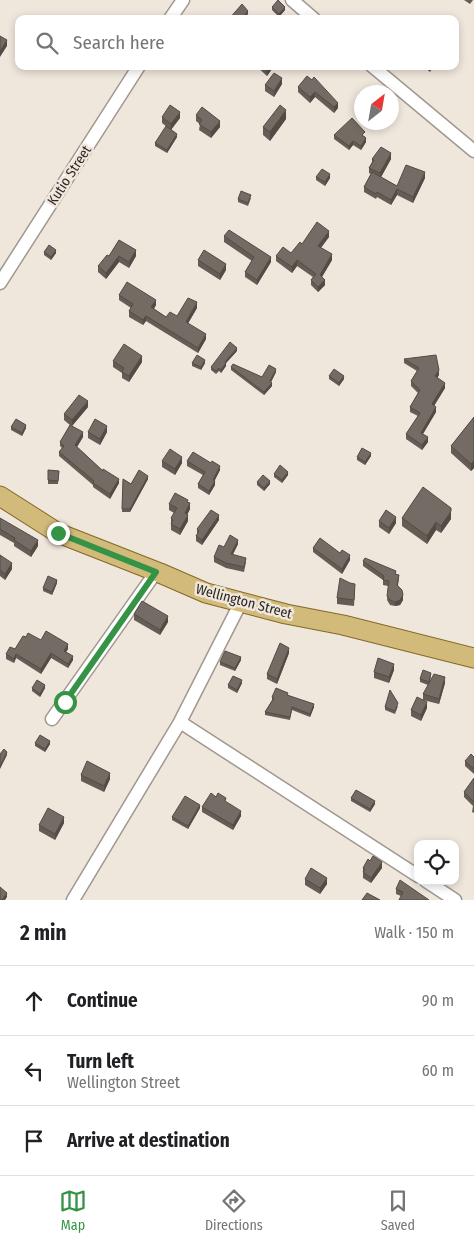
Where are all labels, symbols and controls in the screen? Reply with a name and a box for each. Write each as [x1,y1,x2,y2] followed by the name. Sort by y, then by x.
[15,15,459,70] search box
[33,29,61,57] icon: search
[73,31,165,54] text: Search here
[354,85,399,130] north arrow
[44,142,95,208] street label: Kutio Street
[47,522,70,545] route end
[194,580,294,623] street label: Wellington Street
[54,691,77,714] route start
[414,840,459,885] map controls
[414,840,459,885] button: locate
[20,920,67,946] text: 2 min
[374,923,454,942] text: Walk · 150 m
[20,987,48,1015] icon: ahead
[67,989,138,1012] text: Continue
[422,991,454,1010] text: 90 m
[67,1050,134,1073] text: Turn left
[20,1057,48,1085] icon: left
[422,1061,454,1080] text: 60 m
[67,1073,180,1092] text: Wellington Street
[20,1127,48,1155] icon: arrive
[67,1129,230,1152] text: Arrive at destination
[59,1187,87,1234] tab: Map
[205,1187,263,1234] tab: Directions
[381,1187,415,1234] tab: Saved

